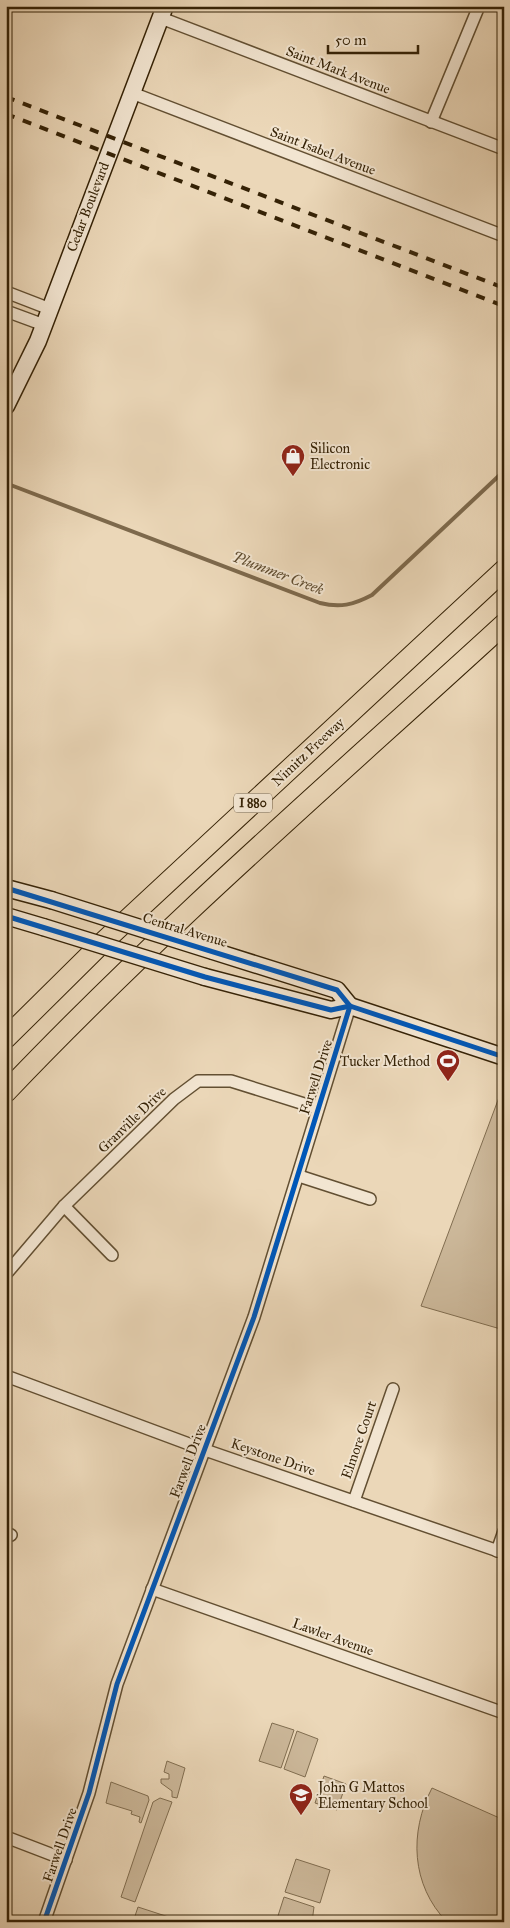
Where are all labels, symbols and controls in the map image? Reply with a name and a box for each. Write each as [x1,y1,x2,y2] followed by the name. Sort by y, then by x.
[328,22,418,54] scale bar
[335,31,367,49] text: 50 m
[283,42,393,98] street label: Saint Mark Avenue
[268,123,378,179] street label: Saint Isabel Avenue
[63,160,113,254] street label: Cedar Boulevard
[310,440,370,473] place label: Silicon Electronic
[280,443,306,477] shop icon: Silicon Electronic
[230,547,327,599] water label: Plummer Creek
[268,714,348,790] street label: Nimitz Freeway
[234,794,272,812] road number: I 880
[141,909,230,951] street label: Central Avenue
[296,1037,336,1117] street label: Farwell Drive
[435,1048,461,1082] sports icon: Tucker Method
[340,1053,430,1070] place label: Tucker Method
[94,1083,170,1157] street label: Granville Drive
[338,1399,380,1481] street label: Elmore Court
[166,1421,210,1500] street label: Farwell Drive
[229,1435,318,1479] street label: Keystone Drive
[290,1614,376,1660] street label: Lawler Avenue
[316,1779,428,1812] place label: John G Mattos Elementary School
[288,1782,314,1816] school or university icon: John G Mattos Elementary School
[39,1805,81,1885] street label: Farwell Drive

